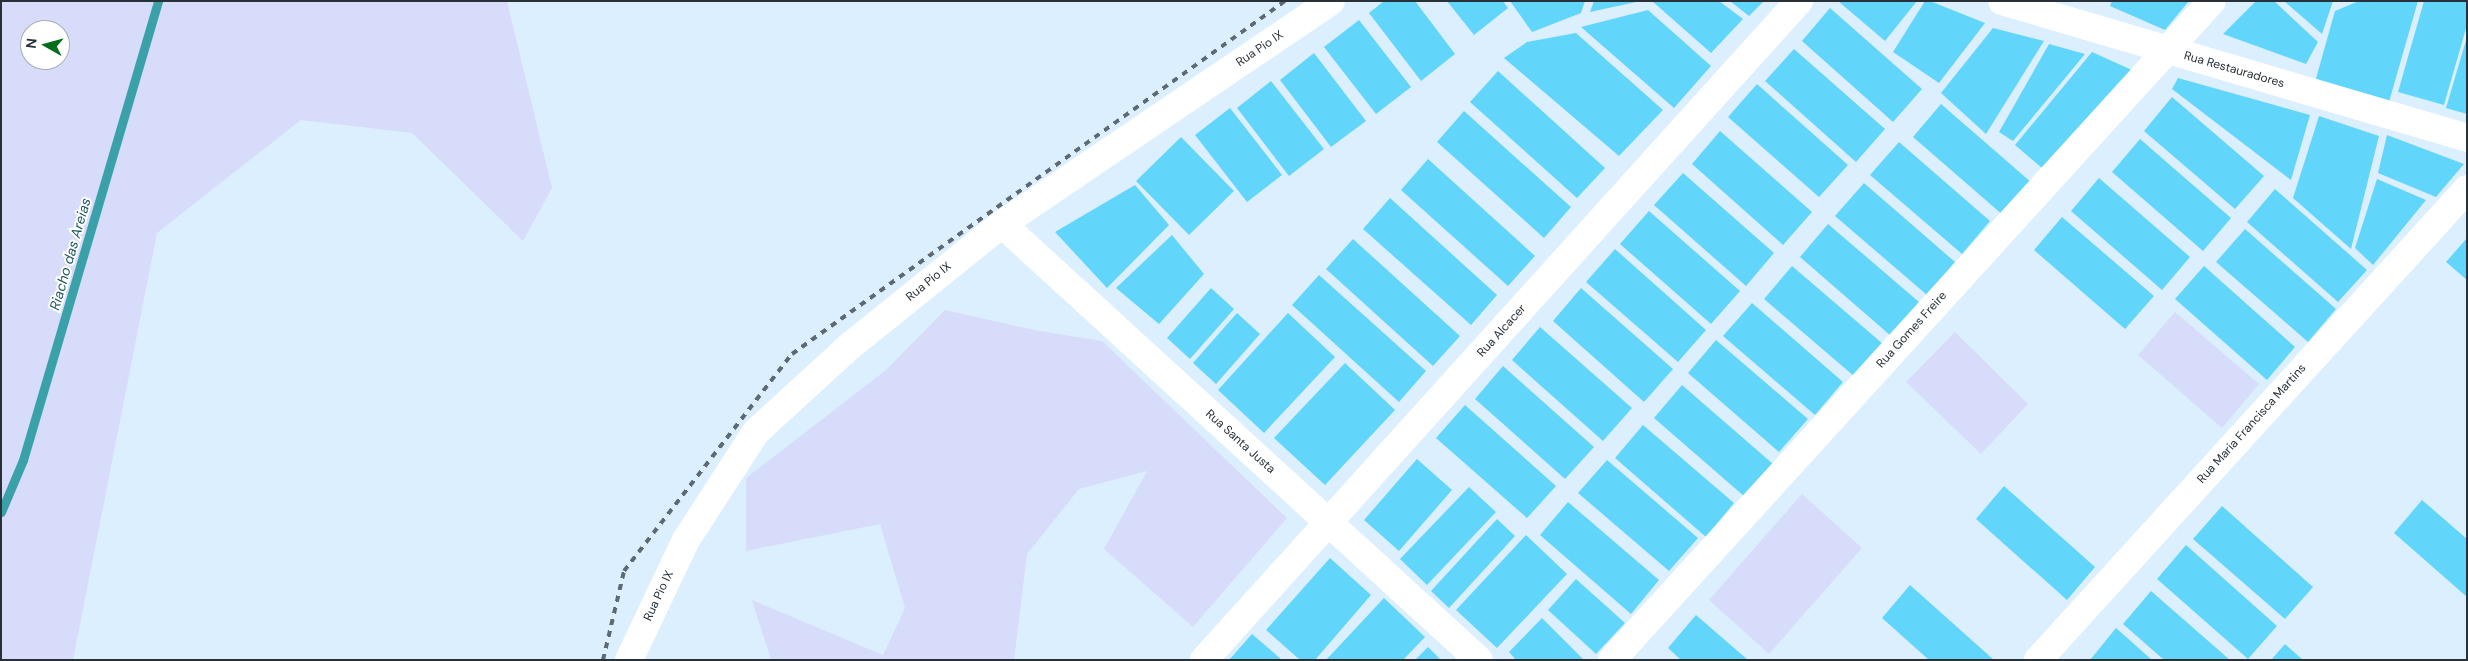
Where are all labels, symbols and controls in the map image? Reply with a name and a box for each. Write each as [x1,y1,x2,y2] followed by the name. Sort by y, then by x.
[20,20,70,70] north arrow
[1234,28,1286,70] street label: Rua Pio IX
[22,37,41,49] text: N
[2182,49,2286,91] street label: Rua Restauradores
[46,196,94,312] water label: Riacho das Areias
[904,259,954,305] street label: Rua Pio IX
[1874,289,1950,371] street label: Rua Gomes Freire
[1475,302,1529,360] street label: Rua Alcacer
[2195,361,2309,487] street label: Rua Maria Francisca Martins
[1202,407,1278,477] street label: Rua Santa Justa
[641,569,677,623] street label: Rua Pio IX

